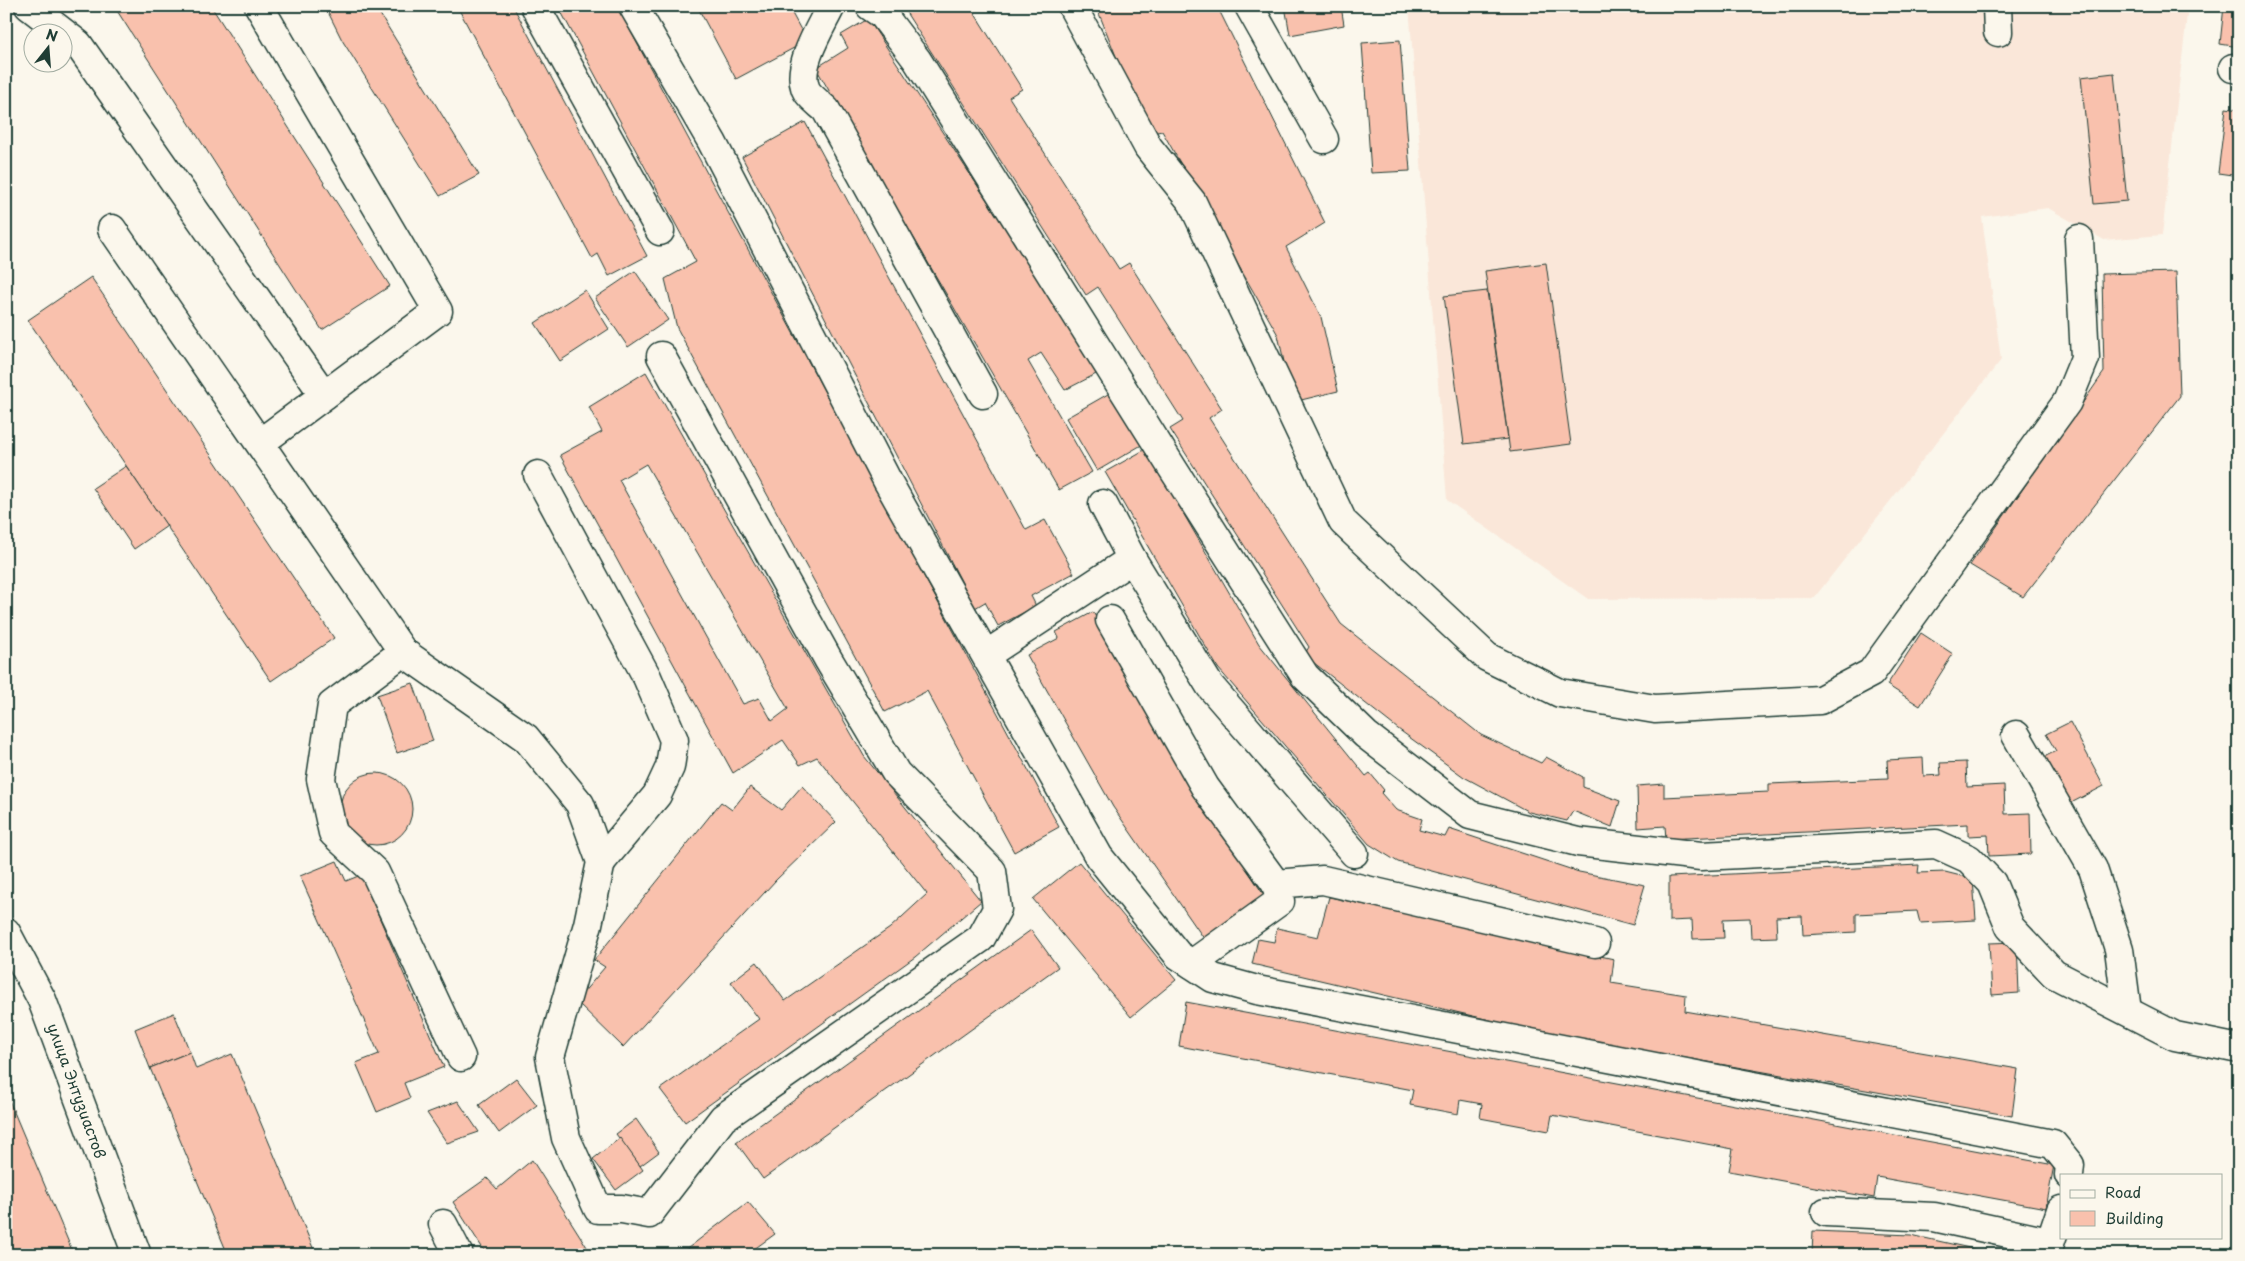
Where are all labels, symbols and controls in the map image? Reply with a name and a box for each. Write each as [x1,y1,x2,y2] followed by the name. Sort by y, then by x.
[22,22,72,72] north arrow
[44,23,60,47] text: N
[42,1020,113,1162] street label: улица Энтузиастов
[2060,1174,2222,1238] legend
[2105,1180,2141,1203] text: Road
[2105,1206,2164,1229] text: Building

